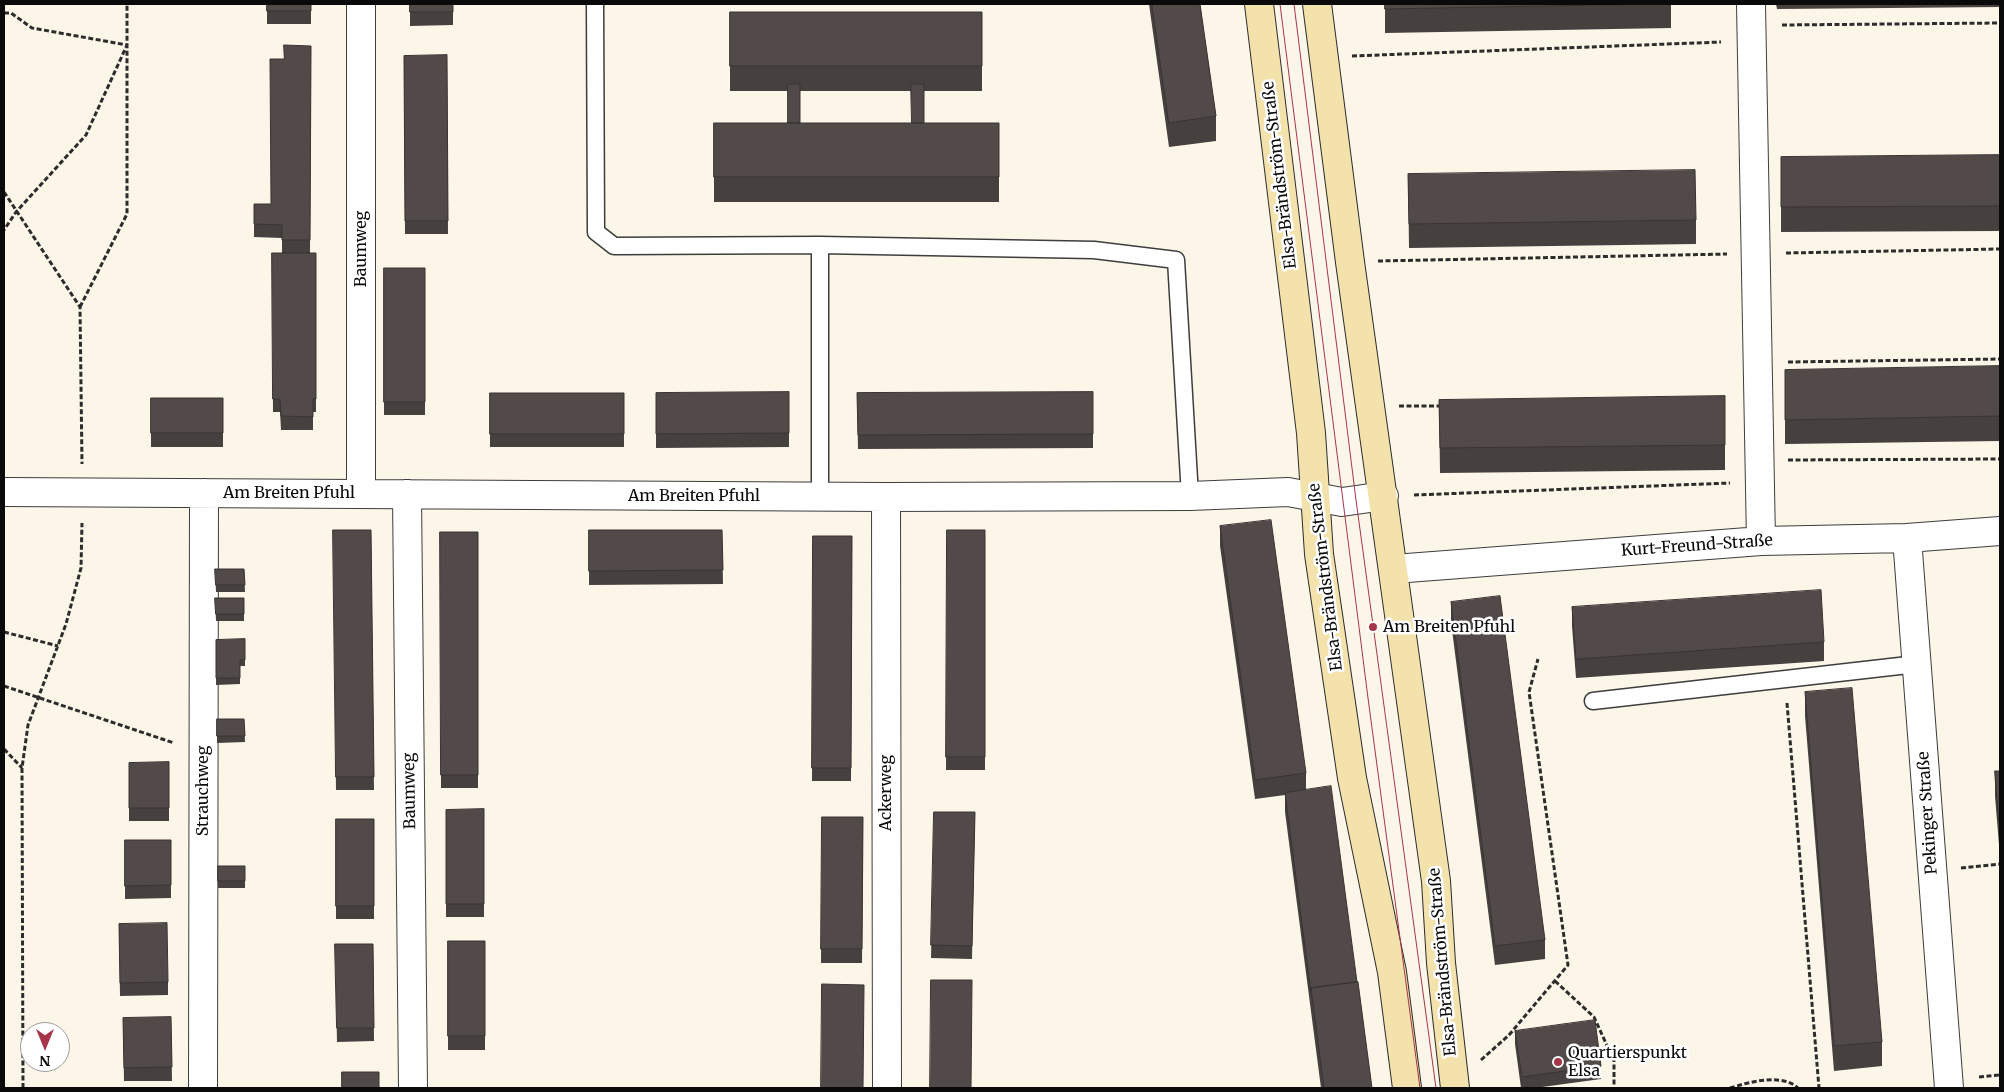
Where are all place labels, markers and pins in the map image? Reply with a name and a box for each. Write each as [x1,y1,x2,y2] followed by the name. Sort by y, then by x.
[1383,617,1515,637] place label: Am Breiten Pfuhl
[1367,621,1379,633] marker: Am Breiten Pfuhl
[1568,1043,1687,1081] place label: Quartierspunkt Elsa
[1552,1056,1564,1068] marker: Quartierspunkt Elsa

